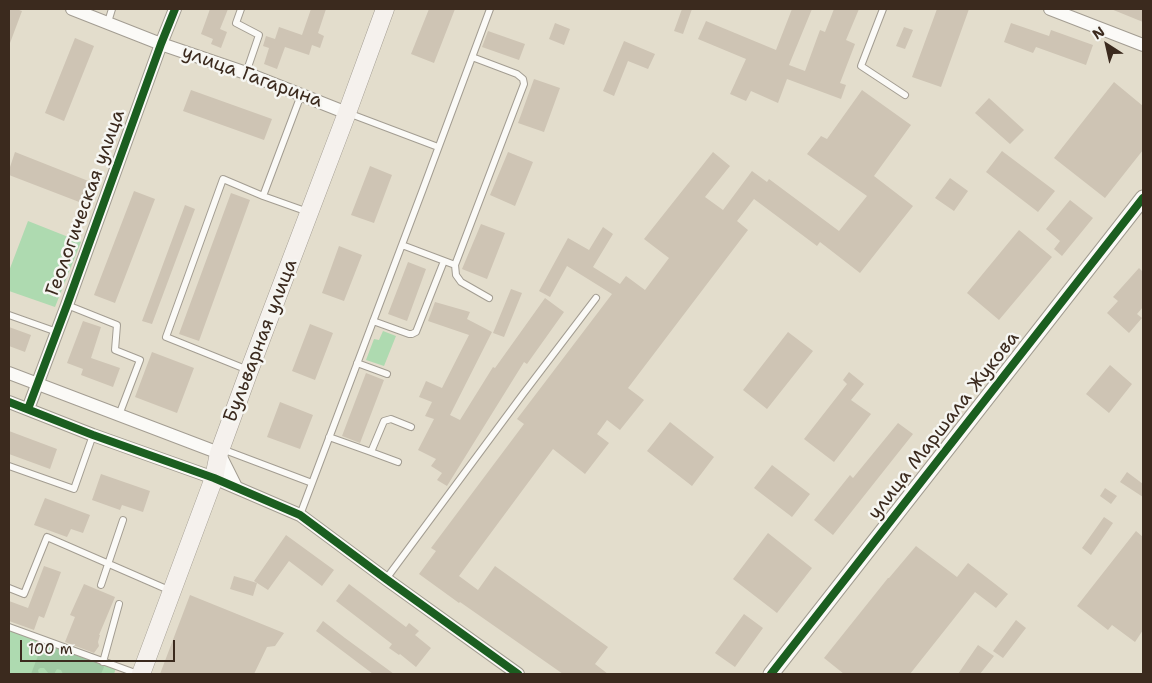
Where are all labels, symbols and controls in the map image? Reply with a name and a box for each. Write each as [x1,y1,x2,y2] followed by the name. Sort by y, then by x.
[1082,20,1132,70] north arrow
[1089,22,1108,43] text: N
[179,41,325,113] street label: улица Гагарина
[42,107,130,299] street label: Геологическая улица
[219,256,303,426] street label: Бульварная улица
[864,327,1024,525] street label: улица Маршала Жукова
[22,630,178,662] scale bar
[28,639,73,659] text: 100 m

